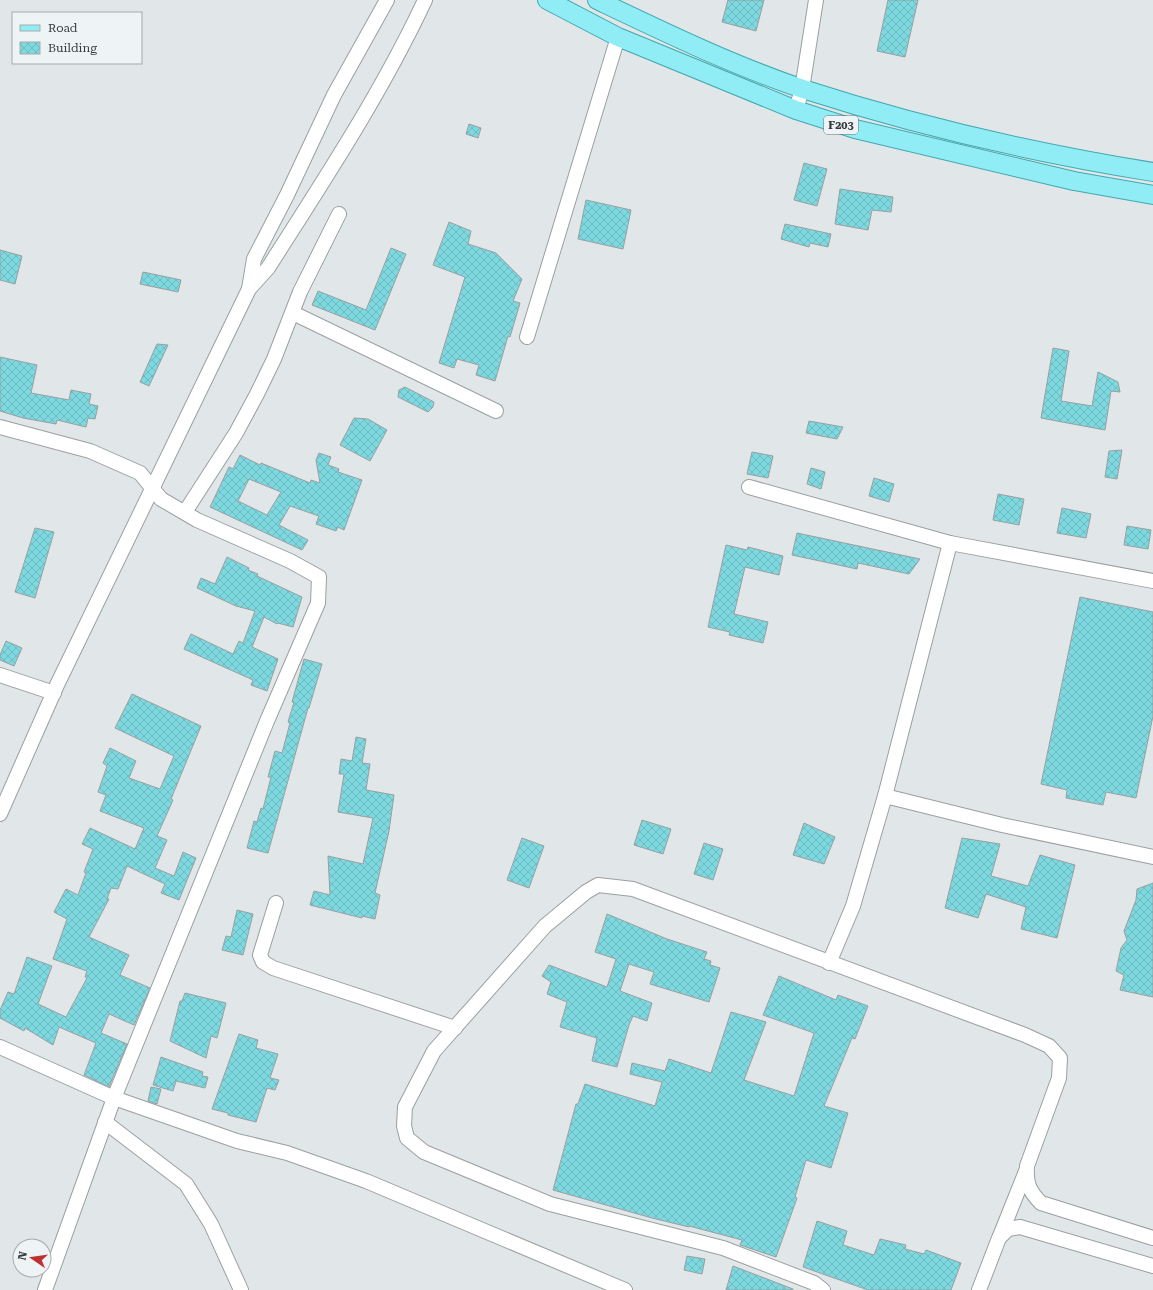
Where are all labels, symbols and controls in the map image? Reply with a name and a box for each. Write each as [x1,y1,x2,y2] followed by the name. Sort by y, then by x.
[12,12,142,64] legend
[48,21,78,35] text: Road
[48,41,97,55] text: Building
[824,116,858,134] road number: F203
[12,1238,52,1278] north arrow
[15,1250,30,1261] text: N

